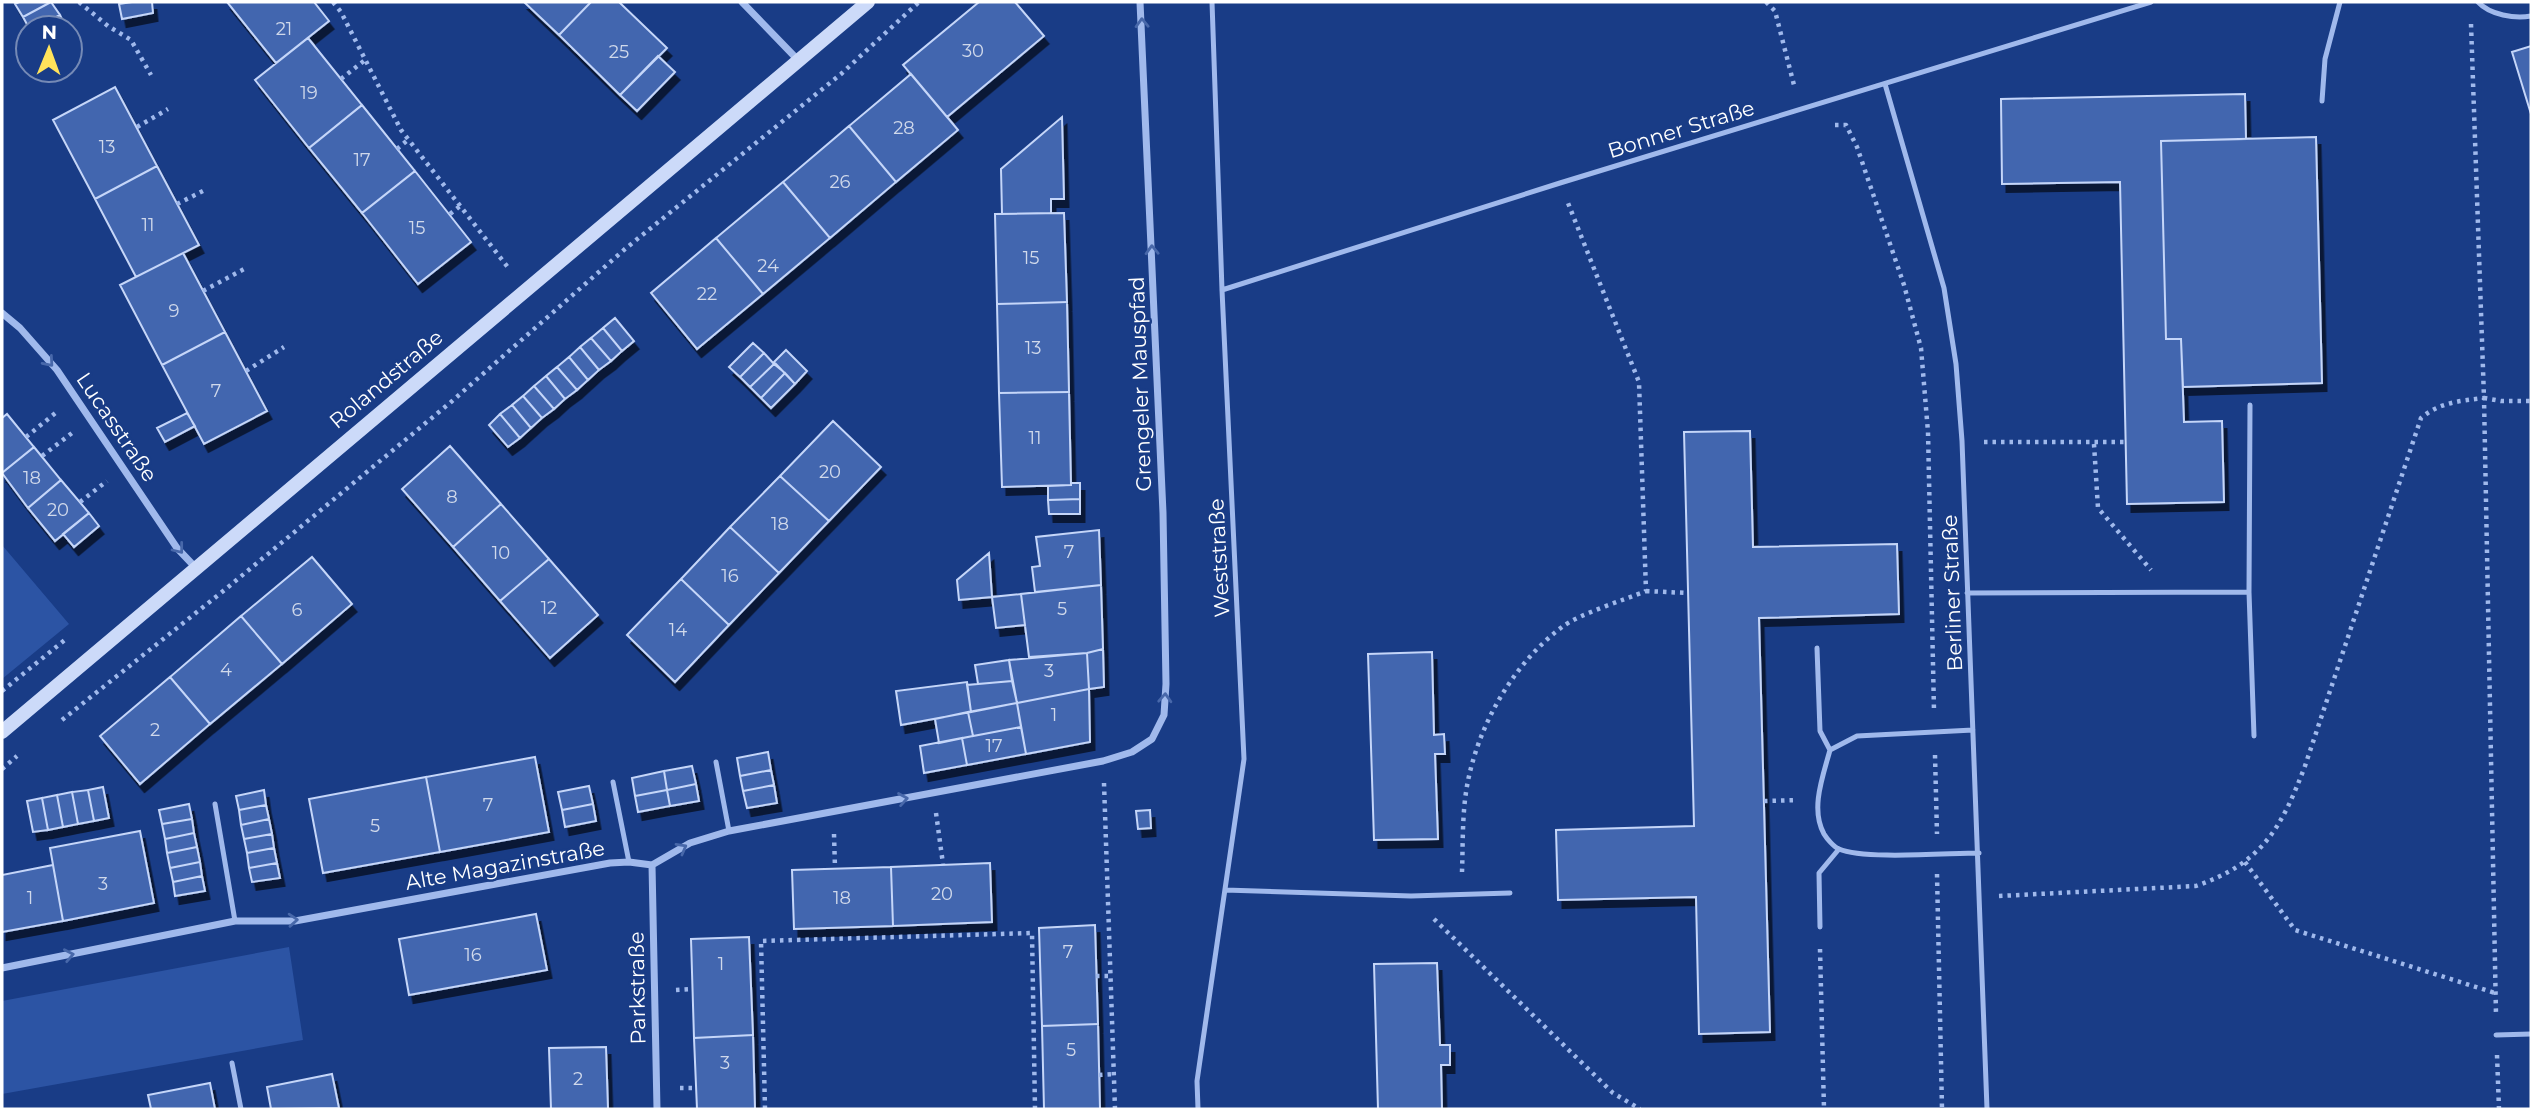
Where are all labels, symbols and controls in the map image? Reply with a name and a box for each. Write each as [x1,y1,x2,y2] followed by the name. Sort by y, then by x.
[14,14,84,84] north arrow
[1135,17,1150,28] one-way arrow
[276,18,292,40] house number: 21
[41,21,57,44] text: N
[962,40,984,62] house number: 30
[609,41,629,63] house number: 25
[300,82,318,104] house number: 19
[1605,95,1757,163] street label: Bonner Straße
[893,117,915,139] house number: 28
[99,136,115,158] house number: 13
[353,149,371,171] house number: 17
[829,171,851,193] house number: 26
[142,214,155,236] house number: 11
[409,217,425,239] house number: 15
[1144,244,1159,255] one-way arrow
[1023,247,1039,269] house number: 15
[757,255,779,277] house number: 24
[1124,276,1156,492] street label: Grengeler Mauspfad
[697,283,717,305] house number: 22
[169,300,180,322] house number: 9
[324,324,448,434] street label: Rolandstraße
[1025,337,1041,359] house number: 13
[41,353,53,366] one-way arrow
[71,368,163,486] street label: Lucasstraße
[211,380,221,402] house number: 7
[1029,427,1042,449] house number: 11
[819,461,841,483] house number: 20
[23,467,41,489] house number: 18
[446,486,458,508] house number: 8
[1203,498,1235,618] street label: Weststraße
[47,499,69,521] house number: 20
[771,513,789,535] house number: 18
[1937,514,1967,672] street label: Berliner Straße
[170,541,183,553] one-way arrow
[1064,541,1074,563] house number: 7
[492,542,510,564] house number: 10
[721,565,739,587] house number: 16
[541,597,557,619] house number: 12
[1057,598,1067,620] house number: 5
[292,599,303,621] house number: 6
[669,619,687,641] house number: 14
[220,659,232,681] house number: 4
[1044,660,1054,682] house number: 3
[1158,692,1173,703] one-way arrow
[1051,704,1057,726] house number: 1
[150,719,160,741] house number: 2
[985,735,1003,757] house number: 17
[897,792,909,807] one-way arrow
[483,794,493,816] house number: 7
[370,815,380,837] house number: 5
[403,835,607,895] street label: Alte Magazinstraße
[675,843,687,856] one-way arrow
[98,873,108,895] house number: 3
[931,883,953,905] house number: 20
[27,887,33,909] house number: 1
[833,887,851,909] house number: 18
[288,913,299,928] one-way arrow
[624,931,650,1045] street label: Parkstraße
[1063,941,1073,963] house number: 7
[464,944,482,966] house number: 16
[63,948,75,963] one-way arrow
[718,953,724,975] house number: 1
[1066,1039,1076,1061] house number: 5
[720,1052,730,1074] house number: 3
[573,1068,583,1090] house number: 2

